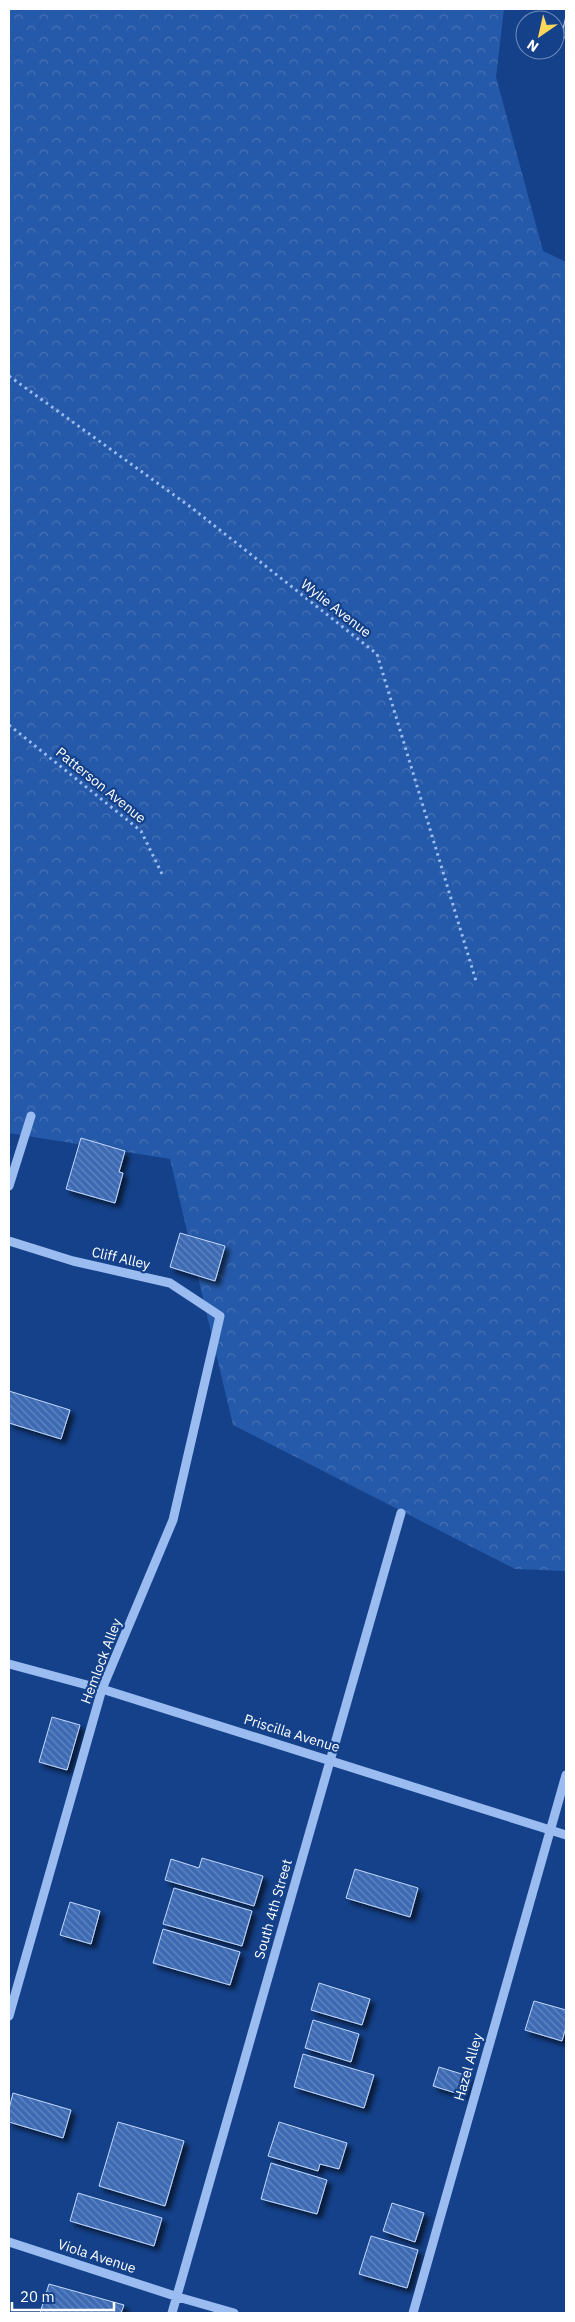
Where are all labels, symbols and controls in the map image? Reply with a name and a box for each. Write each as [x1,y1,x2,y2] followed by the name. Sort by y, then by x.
[515,10,565,60] north arrow
[523,35,542,56] text: N
[297,575,375,641] street label: Wylie Avenue
[52,743,150,827] street label: Patterson Avenue
[90,1243,152,1273] street label: Cliff Alley
[76,1616,126,1706] street label: Hemlock Alley
[242,1710,342,1756] street label: Priscilla Avenue
[250,1857,296,1961] street label: South 4th Street
[450,2031,486,2103] street label: Hazel Alley
[56,2235,139,2277] street label: Viola Avenue
[12,2280,115,2312] scale bar
[20,2287,55,2306] text: 20 m

